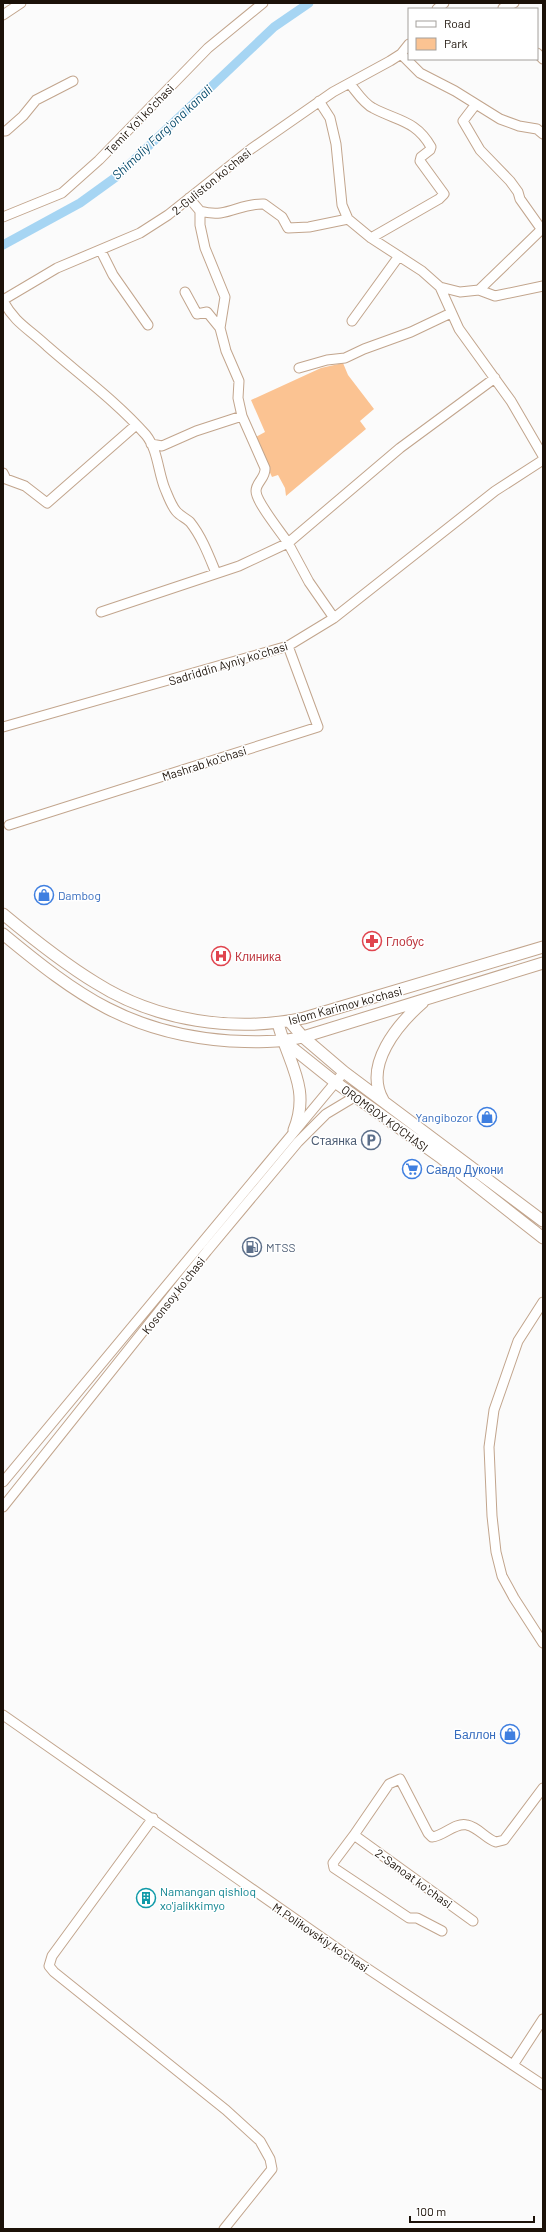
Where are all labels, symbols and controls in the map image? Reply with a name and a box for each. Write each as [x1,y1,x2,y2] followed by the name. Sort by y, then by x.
[408,8,538,60] legend
[444,16,471,30] text: Road
[444,36,468,50] text: Park
[102,81,176,157] street label: Temir Yoʻl koʻchasi
[108,81,216,183] water label: Shimoliy Fargʻona kanali
[169,145,253,217] street label: 2-Guliston koʻchasi
[167,638,289,688] street label: Sadriddin Ayniy koʻchasi
[160,743,248,783] street label: Mashrab koʻchasi
[33,884,55,906] shop icon: Dambog
[58,888,101,902] place label: Dambog
[361,930,383,952] pharmacy icon: Глобус
[386,934,424,949] place label: Глобус
[210,945,232,967] hospital icon: Клиника
[235,949,282,963] place label: Клиника
[287,983,403,1027] street label: Islom Karimov koʻchasi
[339,1082,431,1154] street label: OROMGOX KO‘CHASI
[476,1106,498,1128] shop icon: Yangibozor
[415,1110,474,1124] place label: Yangibozor
[360,1129,382,1151] parking icon: Стаянка
[311,1133,357,1147] place label: Стаянка
[401,1158,423,1180] supermarket icon: Савдо Дукони
[426,1162,504,1177] place label: Савдо Дукони
[241,1236,263,1258] fuel station icon: MTSS
[266,1240,295,1254] place label: MTSS
[138,1254,208,1336] street label: Kosonsoy koʻchasi
[499,1723,521,1745] shop icon: Баллон
[454,1727,496,1741] place label: Баллон
[373,1845,455,1911] street label: 2-Sanoat koʻchasi
[160,1884,256,1912] place label: Namangan qishloq xo'jalikkimyo
[135,1887,157,1909] building icon: Namangan qishloq xo'jalikkimyo
[270,1900,372,1974] street label: M.Polikovskiy koʻchasi
[410,2198,534,2224] scale bar
[416,2204,446,2218] text: 100 m

